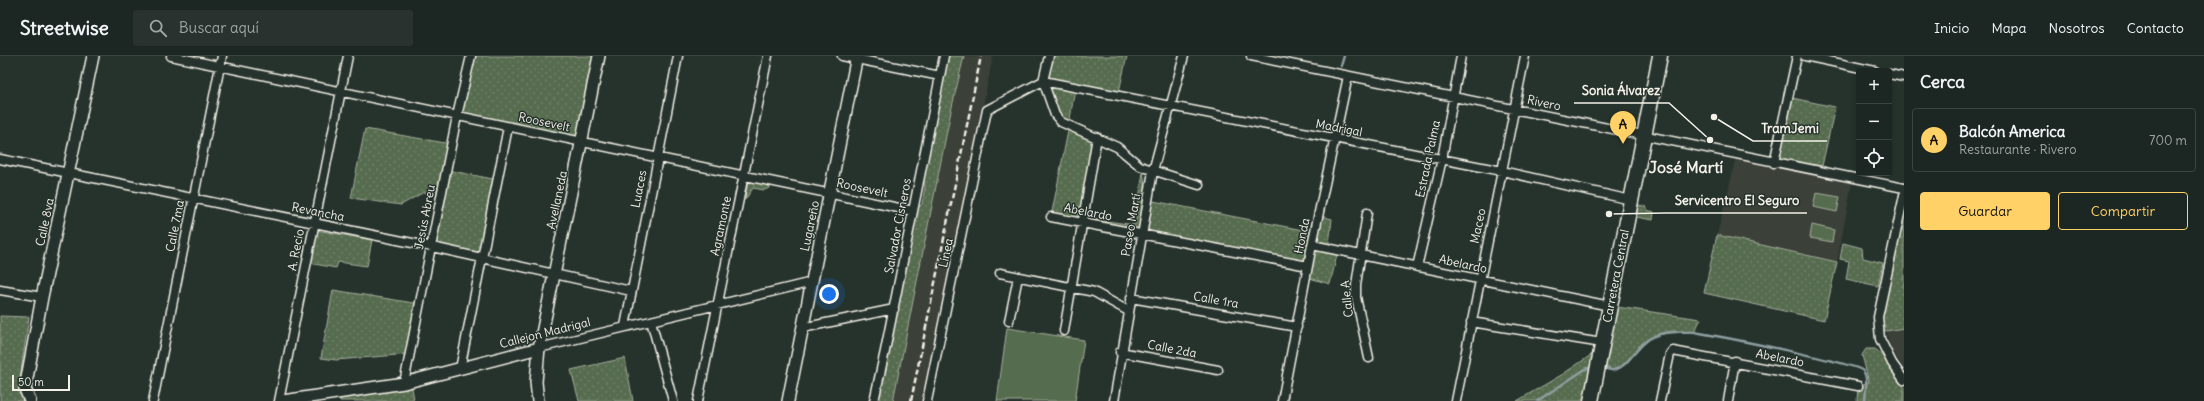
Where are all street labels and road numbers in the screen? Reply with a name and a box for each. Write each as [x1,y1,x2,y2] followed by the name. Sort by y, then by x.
[1526,92,1563,113] street label: Rivero
[517,109,571,134] street label: Roosevelt
[1314,116,1364,139] street label: Madrigal
[1412,119,1443,199] street label: Estrada Palma
[543,169,570,231] street label: Avellaneda
[628,169,649,209] street label: Luaces
[835,175,889,200] street label: Roosevelt
[881,177,914,275] street label: Salvador Cisneros
[411,183,438,251] street label: Jesús Abreu
[1118,192,1143,257] street label: Paseo Martí
[707,195,734,257] street label: Agramonte
[32,196,57,247] street label: Calle 8va
[162,199,187,253] street label: Calle 7ma
[291,199,346,224] street label: Revancha
[797,199,822,253] street label: Lugareño
[1063,199,1114,224] street label: Abelardo
[1466,207,1489,245] street label: Maceo
[1290,216,1313,255] street label: Honda
[284,227,307,272] street label: A. Recio
[1599,228,1632,324] street label: Carretera Central
[935,237,956,269] street label: Línea
[1438,251,1489,276] street label: Abelardo
[1337,280,1356,318] street label: Calle A
[1192,288,1240,311] street label: Calle 1ra
[498,314,592,351] street label: Callejon Madrigal
[1146,336,1198,361] street label: Calle 2da
[1755,345,1806,370] street label: Abelardo

